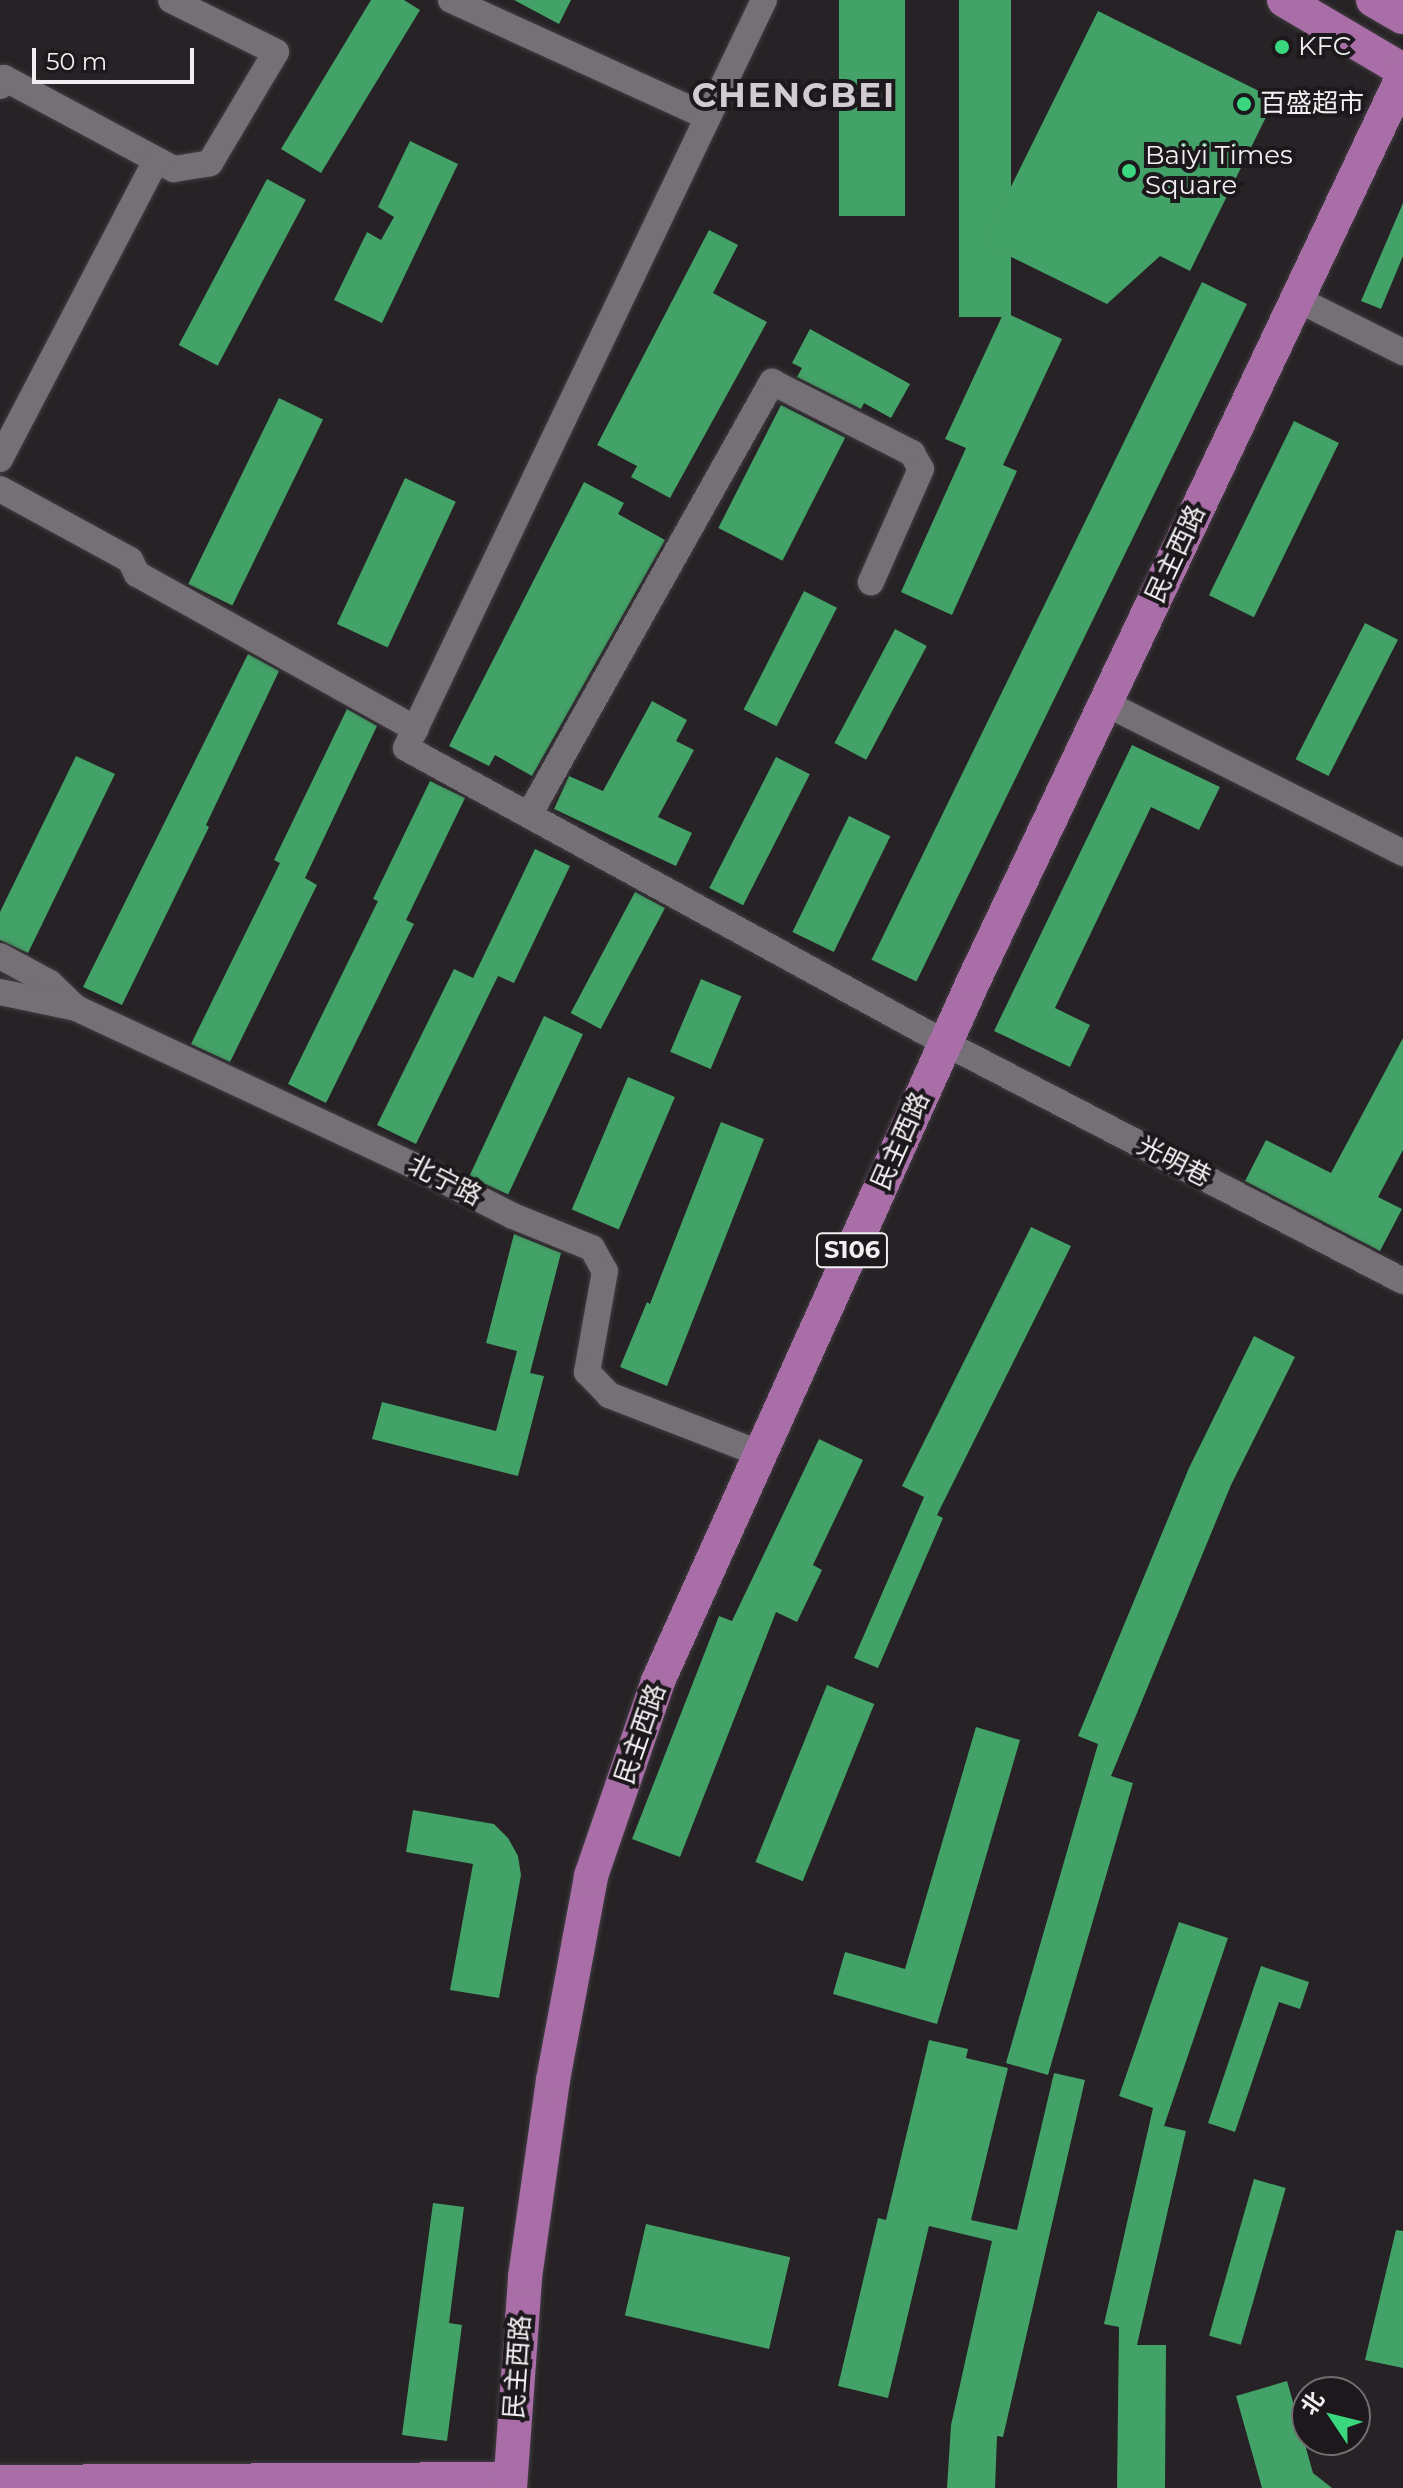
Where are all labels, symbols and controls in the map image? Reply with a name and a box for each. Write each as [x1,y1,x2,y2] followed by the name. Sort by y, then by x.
[1298,31,1351,63] place label: KFC
[36,32,198,82] scale bar
[1273,38,1291,56] marker: KFC
[46,47,107,76] text: 50 m
[692,76,896,116] district label: CHENGBEI
[1260,88,1364,120] place label: 百盛超市
[1235,95,1253,113] marker: 百盛超市
[1145,140,1293,202] place label: Baiyi Times Square
[1120,162,1138,180] marker: Baiyi Times Square
[1140,500,1212,608] street label: 民主西路
[866,1087,936,1195] street label: 民主西路
[1132,1130,1216,1194] street label: 光明巷
[403,1149,487,1213] street label: 北宁路
[814,1230,890,1270] road number: S106
[609,1680,673,1788] street label: 民主西路
[499,2314,537,2420] street label: 民主西路
[1291,2376,1371,2456] north arrow
[1295,2386,1330,2420] text: 北

